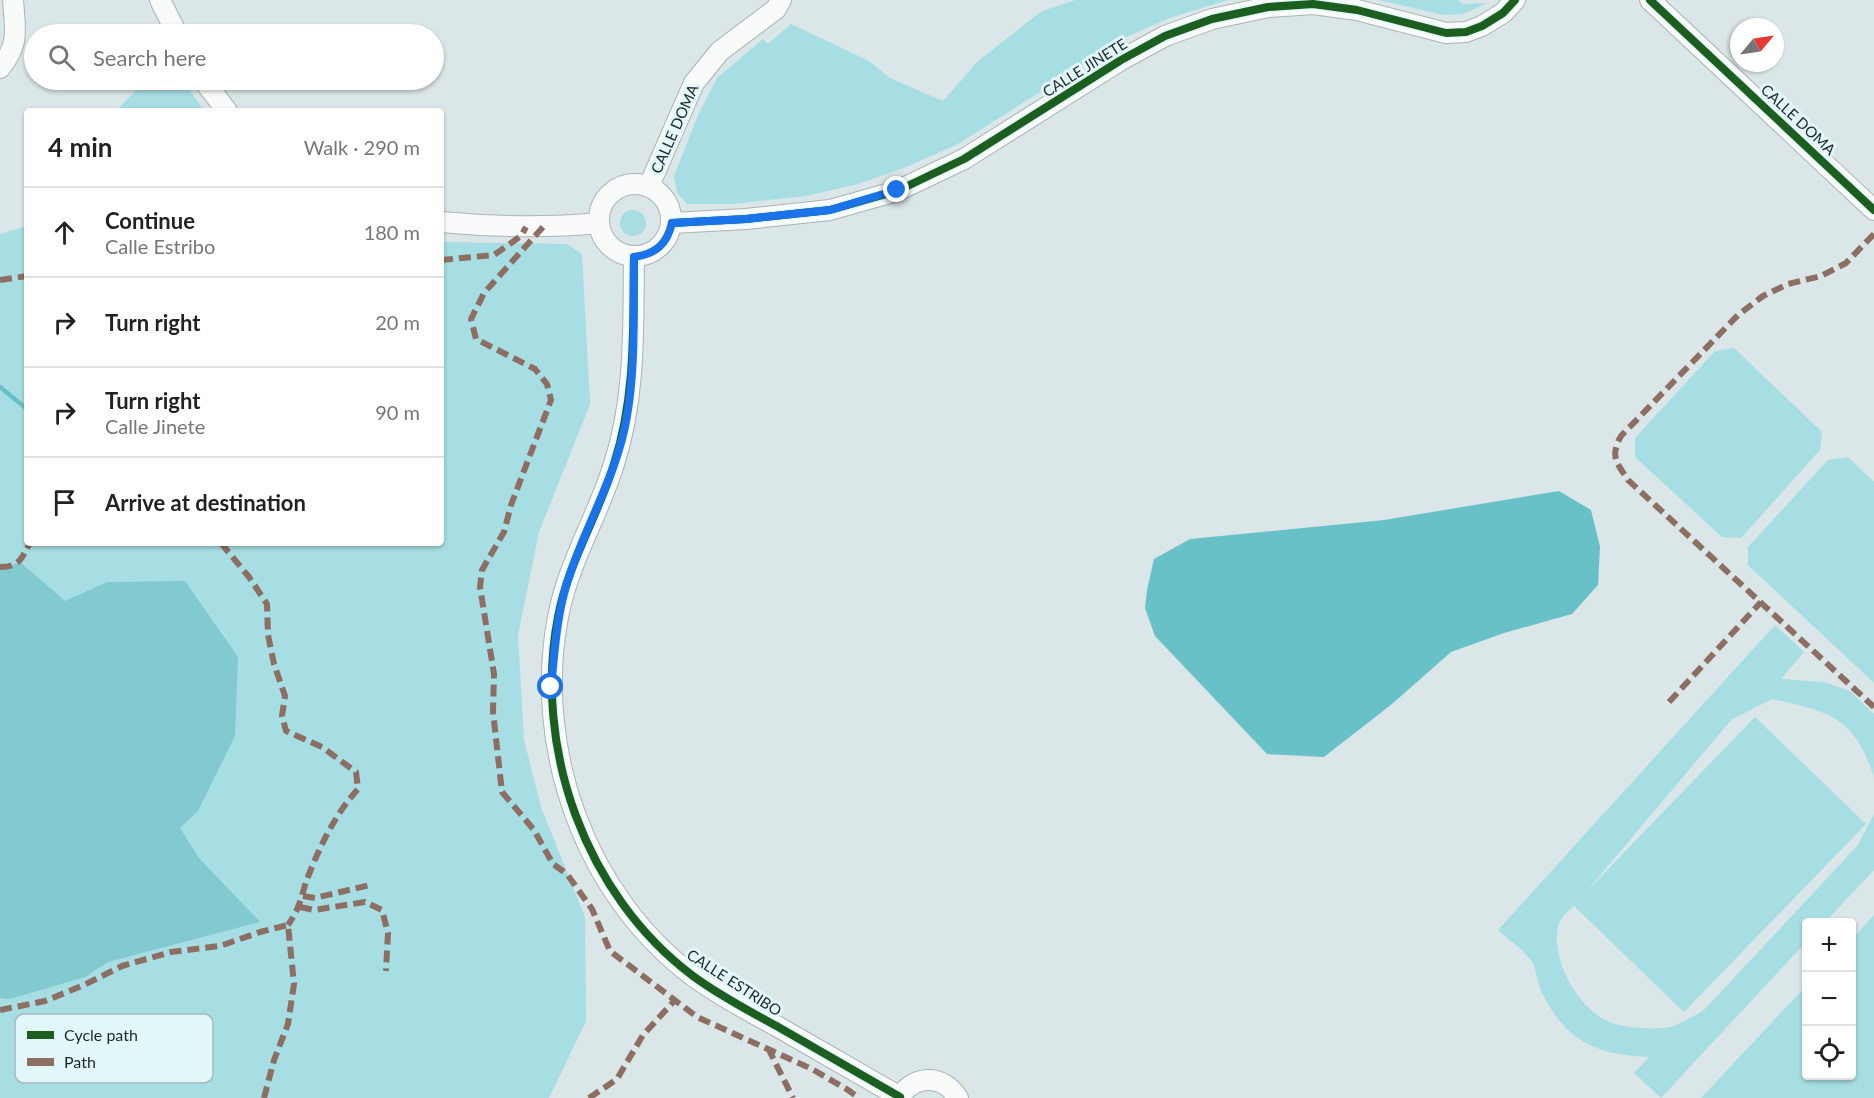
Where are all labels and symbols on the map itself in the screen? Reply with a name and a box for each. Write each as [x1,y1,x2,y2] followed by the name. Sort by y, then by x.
[1730,18,1784,72] north arrow
[1039,34,1130,100] street label: CALLE JINETE
[1758,80,1840,159] street label: CALLE DOMA
[646,81,702,176] street label: CALLE DOMA
[883,176,909,202] route end
[537,673,563,699] route start
[684,945,785,1019] street label: CALLE ESTRIBO
[15,1014,213,1083] legend
[64,1025,138,1044] text: Cycle path
[64,1052,96,1071] text: Path

